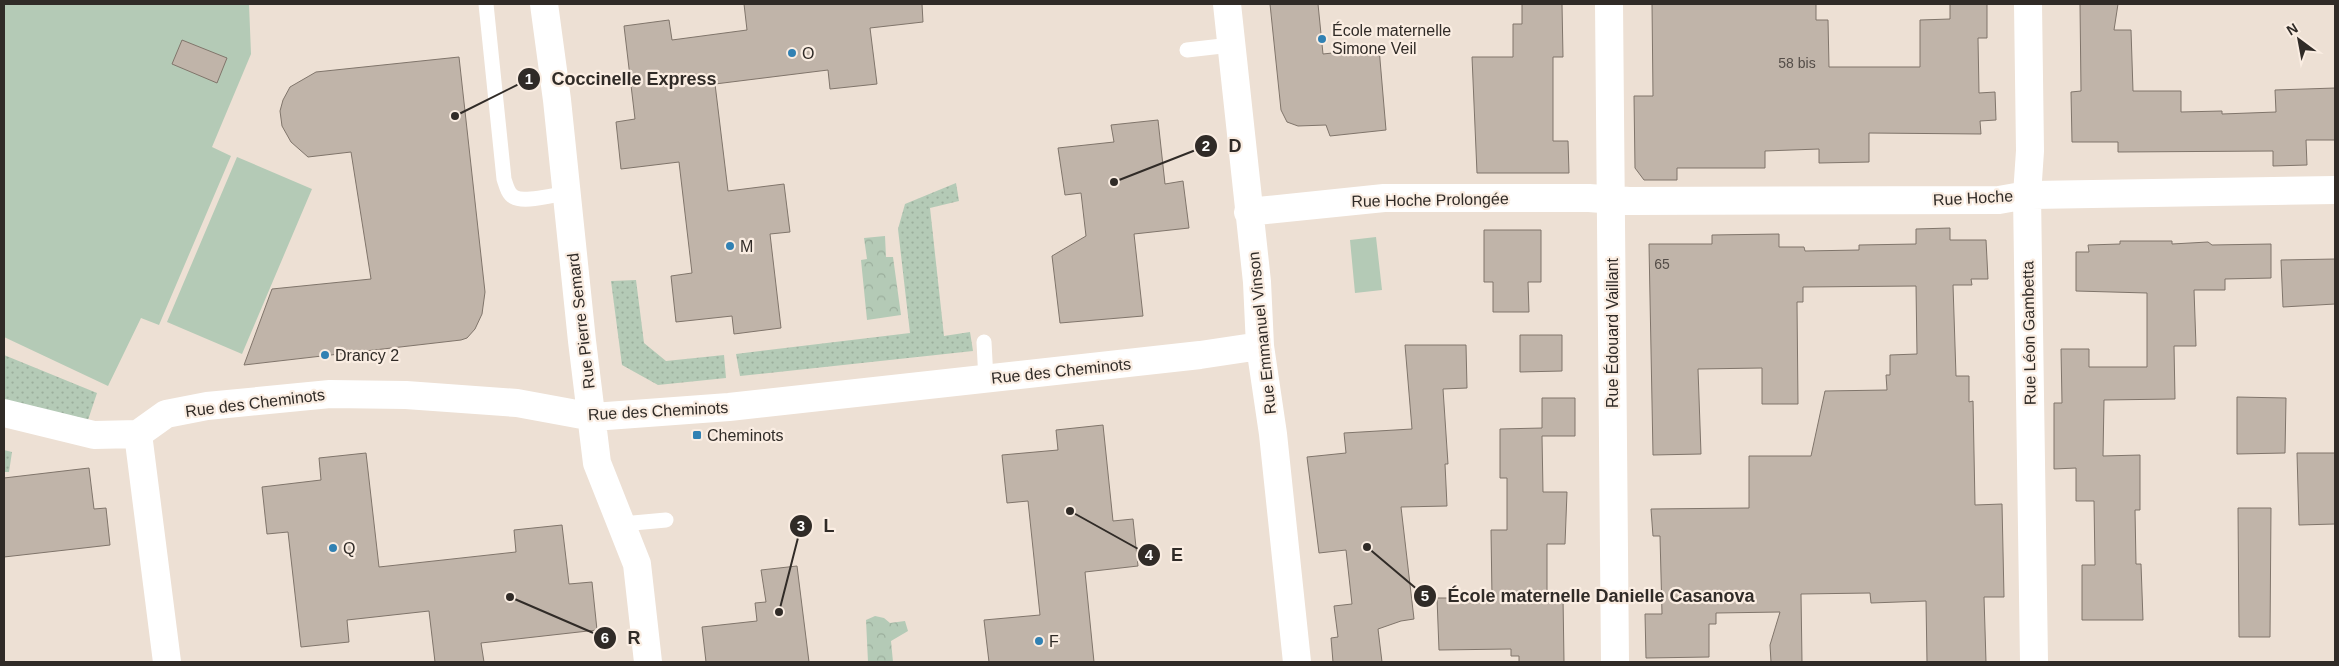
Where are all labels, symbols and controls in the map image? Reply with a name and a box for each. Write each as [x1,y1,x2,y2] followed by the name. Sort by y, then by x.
[2274,15,2324,65] north arrow
[2284,20,2301,38] text: N
[1332,21,1451,57] place label: École maternelle Simone Veil
[1316,33,1328,45] marker: École maternelle Simone Veil
[802,45,814,62] place label: O
[786,47,798,59] marker: O
[1778,55,1816,71] house number: 58 bis
[516,62,726,95] callout: Coccinelle Express
[551,69,717,89] text: Coccinelle Express
[525,70,533,87] text: 1
[1194,129,1252,162] callout: D
[1229,136,1242,156] text: D
[1202,137,1210,154] text: 2
[1933,187,2014,209] street label: Rue Hoche
[1351,190,1509,210] street label: Rue Hoche Prolongée
[740,238,753,255] place label: M
[724,240,736,252] marker: M
[1245,251,1279,415] street label: Rue Emmanuel Vinson
[564,252,598,390] street label: Rue Pierre Semard
[1654,256,1670,272] house number: 65
[1603,257,1621,408] street label: Rue Édouard Vaillant
[2019,261,2039,405] street label: Rue Léon Gambetta
[335,347,399,364] place label: Drancy 2
[319,349,331,361] marker: Drancy 2
[990,355,1132,387] street label: Rue des Cheminots
[184,386,326,420] street label: Rue des Cheminots
[587,399,729,423] street label: Rue des Cheminots
[707,427,783,444] place label: Cheminots
[691,429,703,441] marker: Cheminots
[788,509,844,542] callout: L
[824,516,835,536] text: L
[797,517,805,534] text: 3
[1136,538,1193,571] callout: E
[343,540,355,557] place label: Q
[327,542,339,554] marker: Q
[1171,545,1183,565] text: E
[1145,546,1154,563] text: 4
[1412,580,1765,613] callout: École maternelle Danielle Casanova
[1447,585,1756,606] text: École maternelle Danielle Casanova
[1421,587,1429,604] text: 5
[592,621,650,654] callout: R
[628,628,641,648] text: R
[601,629,609,646] text: 6
[1049,633,1059,650] place label: F
[1033,635,1045,647] marker: F

